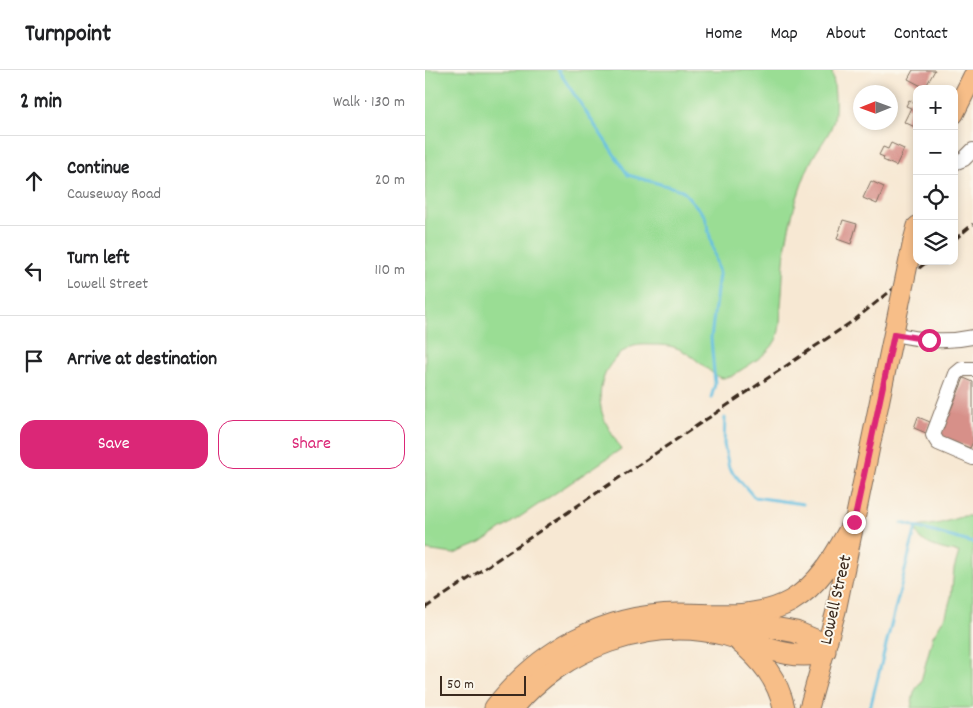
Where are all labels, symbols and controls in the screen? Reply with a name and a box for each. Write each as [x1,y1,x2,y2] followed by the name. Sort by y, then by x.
[25,18,111,52] text: Turnpoint
[705,22,742,47] text: Home
[770,22,798,47] text: Map
[826,22,866,47] text: About
[894,22,948,47] text: Contact
[853,85,898,130] north arrow
[913,85,958,265] map controls
[913,85,958,130] button: +
[20,88,62,118] text: 2 min
[333,91,405,114] text: Walk · 130 m
[913,130,958,175] button: −
[67,156,129,183] text: Continue
[20,167,48,195] icon: ahead
[375,169,405,192] text: 20 m
[913,175,958,220] button: locate
[67,183,161,206] text: Causeway Road
[913,220,958,265] button: layers
[67,246,130,273] text: Turn left
[20,257,48,285] icon: left
[375,259,405,282] text: 110 m
[67,273,148,296] text: Lowell Street
[918,329,941,352] route start
[20,347,48,375] icon: arrive
[67,347,217,374] text: Arrive at destination
[20,420,208,469] button: Save
[218,420,405,469] button: Share
[843,511,866,534] route end
[815,552,860,647] street label: Lowell Street
[440,673,526,696] scale bar
[447,675,474,695] text: 50 m

